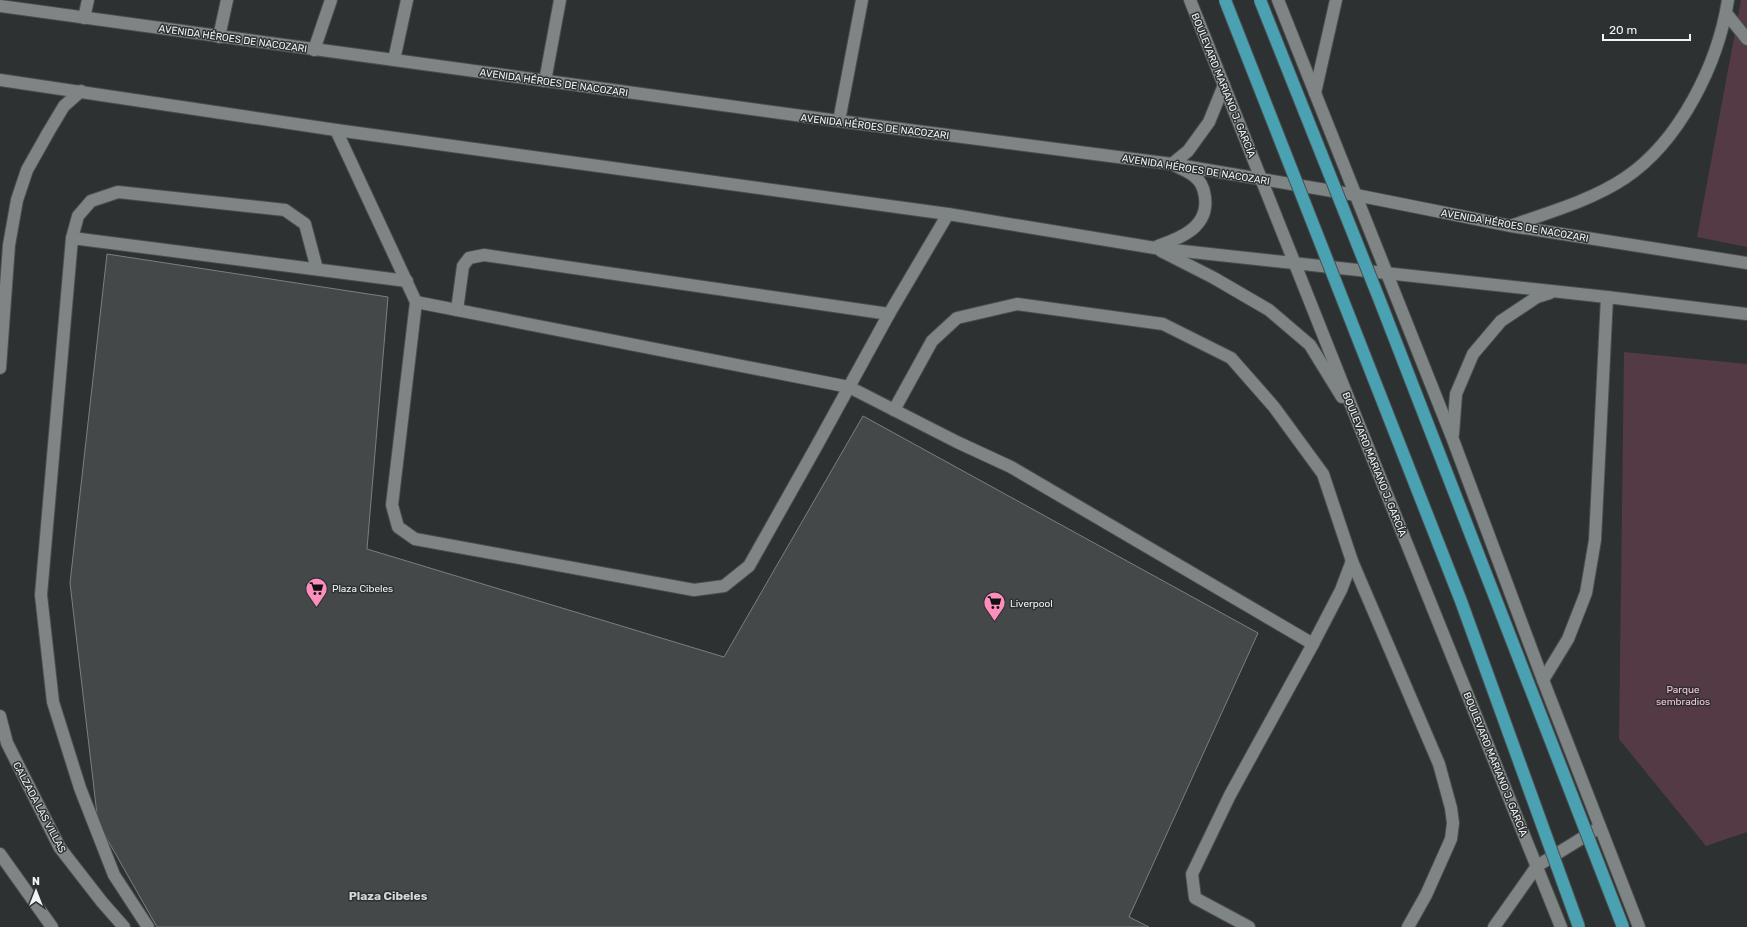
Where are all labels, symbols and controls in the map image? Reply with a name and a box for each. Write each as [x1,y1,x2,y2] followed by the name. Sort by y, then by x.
[1189,11,1258,160] street label: BOULEVARD MARIANO J. GARCÍA
[1603,16,1690,42] scale bar
[158,23,308,55] street label: AVENIDA HÉROES DE NACOZARI
[1609,23,1637,37] text: 20 m
[479,67,629,99] street label: AVENIDA HÉROES DE NACOZARI
[800,112,950,142] street label: AVENIDA HÉROES DE NACOZARI
[1121,152,1271,188] street label: AVENIDA HÉROES DE NACOZARI
[1440,207,1590,245] street label: AVENIDA HÉROES DE NACOZARI
[1340,390,1409,539] street label: BOULEVARD MARIANO J. GARCÍA
[304,575,330,608] supermarket icon: Plaza Cibeles
[332,583,393,595] place label: Plaza Cibeles
[982,590,1008,623] supermarket icon: Liverpool
[1010,598,1053,610] place label: Liverpool
[1656,684,1710,708] park label: Parque sembradios
[1461,690,1530,839] street label: BOULEVARD MARIANO J. GARCÍA
[10,760,68,855] street label: CALZADA LAS VILLAS
[16,871,56,911] north arrow
[32,875,40,888] text: N
[349,889,428,903] district label: Plaza Cibeles

